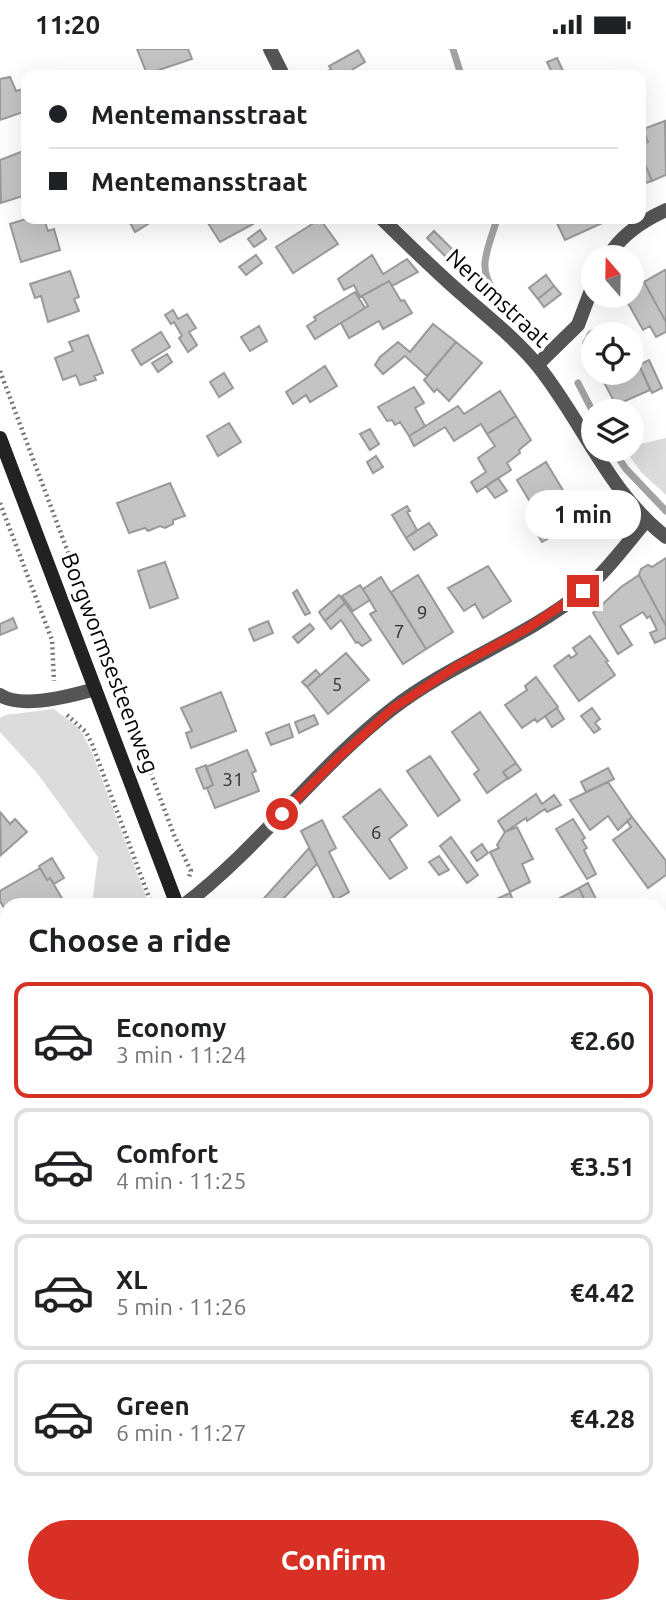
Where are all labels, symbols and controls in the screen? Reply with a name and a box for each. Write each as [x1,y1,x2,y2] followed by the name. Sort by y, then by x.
[35,10,100,39] text: 11:20
[91,100,308,129] text: Mentemansstraat
[91,167,308,196] text: Mentemansstraat
[442,244,555,352] street label: Nerumstraat
[581,245,644,308] north arrow
[581,245,644,462] map controls
[581,322,644,385] button: locate
[581,399,644,462] button: layers
[525,489,641,539] callout: 1 min
[554,502,612,527] text: 1 min
[57,549,164,776] street label: Borgwormsesteenweg
[567,575,599,607] route end
[417,601,427,623] house number: 9
[394,620,404,642] house number: 7
[332,673,342,695] house number: 5
[222,768,244,790] house number: 31
[266,798,298,830] route start
[371,821,381,843] house number: 6
[28,922,231,958] text: Choose a ride
[32,1009,95,1072] icon: car
[116,1013,226,1042] text: Economy
[570,1026,635,1055] text: €2.60
[116,1042,247,1067] text: 3 min · 11:24
[32,1135,95,1198] icon: car
[116,1139,219,1168] text: Comfort
[570,1152,635,1181] text: €3.51
[116,1168,247,1193] text: 4 min · 11:25
[32,1261,95,1324] icon: car
[116,1265,147,1294] text: XL
[570,1278,635,1307] text: €4.42
[116,1294,247,1319] text: 5 min · 11:26
[32,1387,95,1450] icon: car
[116,1391,190,1420] text: Green
[570,1404,635,1433] text: €4.28
[116,1420,247,1445] text: 6 min · 11:27
[28,1520,639,1600] button: Confirm

